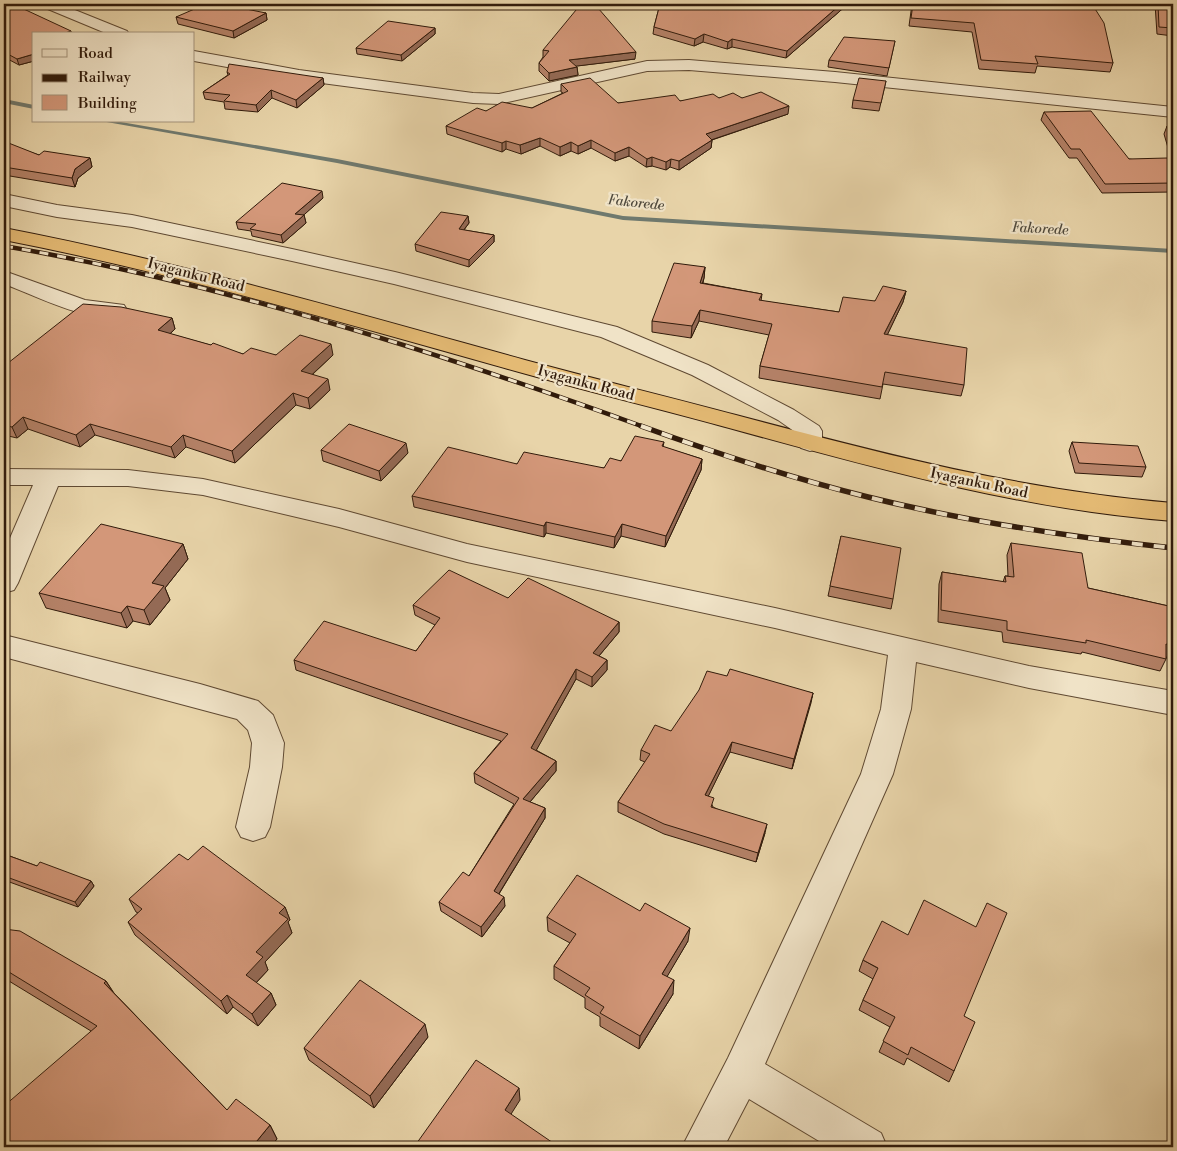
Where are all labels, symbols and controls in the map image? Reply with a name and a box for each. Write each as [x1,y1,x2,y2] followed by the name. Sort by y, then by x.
[32,32,195,122] legend
[78,44,113,63] text: Road
[78,68,132,87] text: Railway
[77,94,137,113] text: Building
[607,191,666,215] water label: Fakorede
[1011,219,1069,239] water label: Fakorede
[145,254,247,296] street label: Iyaganku Road
[535,361,637,405] street label: Iyaganku Road
[928,463,1030,503] street label: Iyaganku Road

